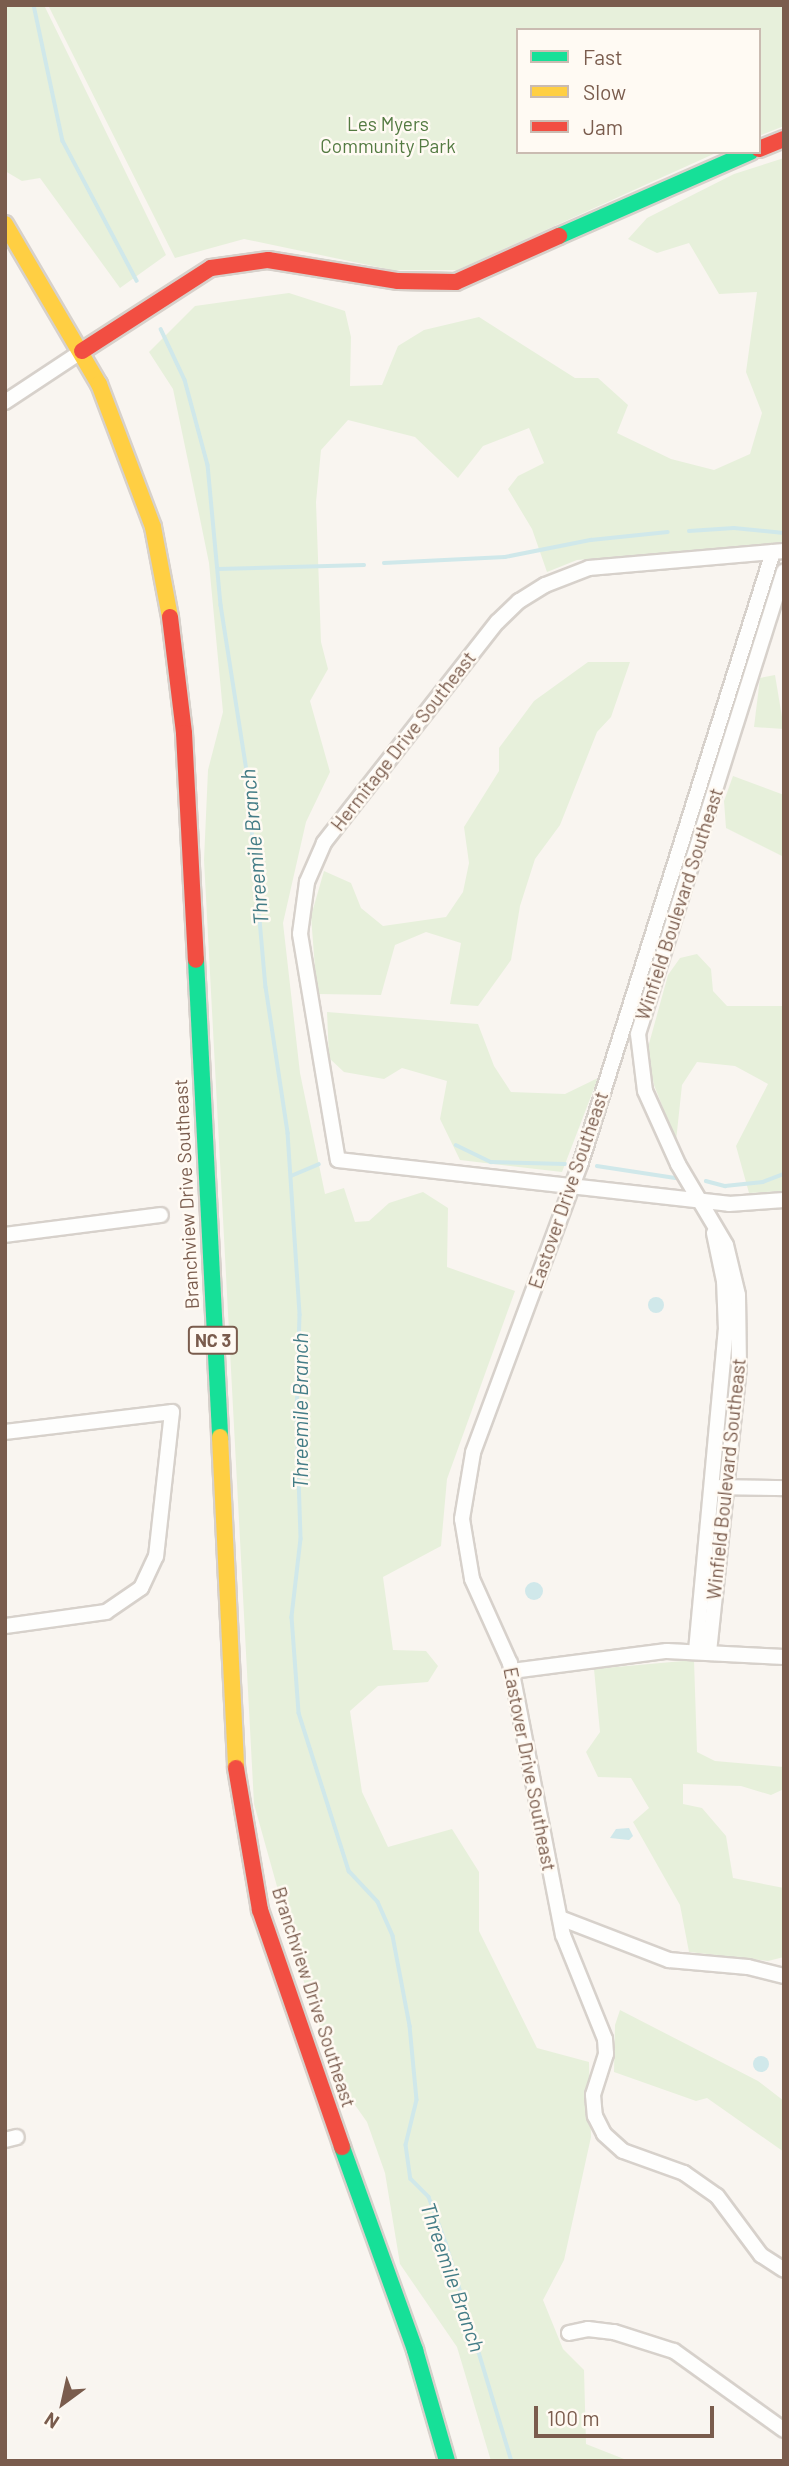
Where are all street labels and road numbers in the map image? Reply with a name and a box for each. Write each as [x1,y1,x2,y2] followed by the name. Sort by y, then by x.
[326,647,480,835] street label: Hermitage Drive Southeast
[631,785,727,1023] street label: Winfield Boulevard Southeast
[169,1078,203,1310] street label: Branchview Drive Southeast
[524,1088,612,1292] street label: Eastover Drive Southeast
[187,1325,239,1354] road number: NC 3
[702,1357,750,1601] street label: Winfield Boulevard Southeast
[499,1665,561,1873] street label: Eastover Drive Southeast
[268,1884,360,2110] street label: Branchview Drive Southeast

